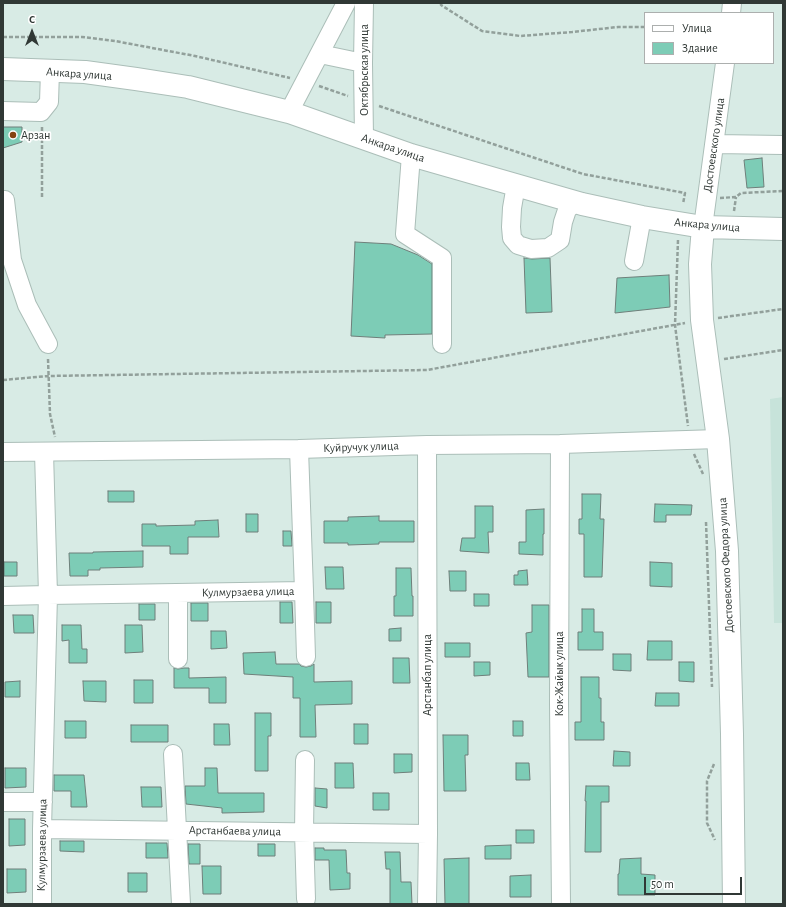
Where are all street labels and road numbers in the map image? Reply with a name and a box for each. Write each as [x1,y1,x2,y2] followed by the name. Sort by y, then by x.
[357,24,371,116] street label: Октябрьская улица
[46,65,112,83] street label: Анкара улица
[700,97,728,193] street label: Достоевского улица
[359,130,427,166] street label: Анкара улица
[673,215,741,235] street label: Анкара улица
[323,438,399,456] street label: Куйручук улица
[715,497,737,633] street label: Достоевского Федора улица
[201,584,295,600] street label: Кулмурзаева улица
[552,631,566,717] street label: Кок-Жайык улица
[420,634,434,716] street label: Арстанбап улица
[34,798,50,892] street label: Кулмурзаева улица
[189,823,281,839] street label: Арстанбаева улица

